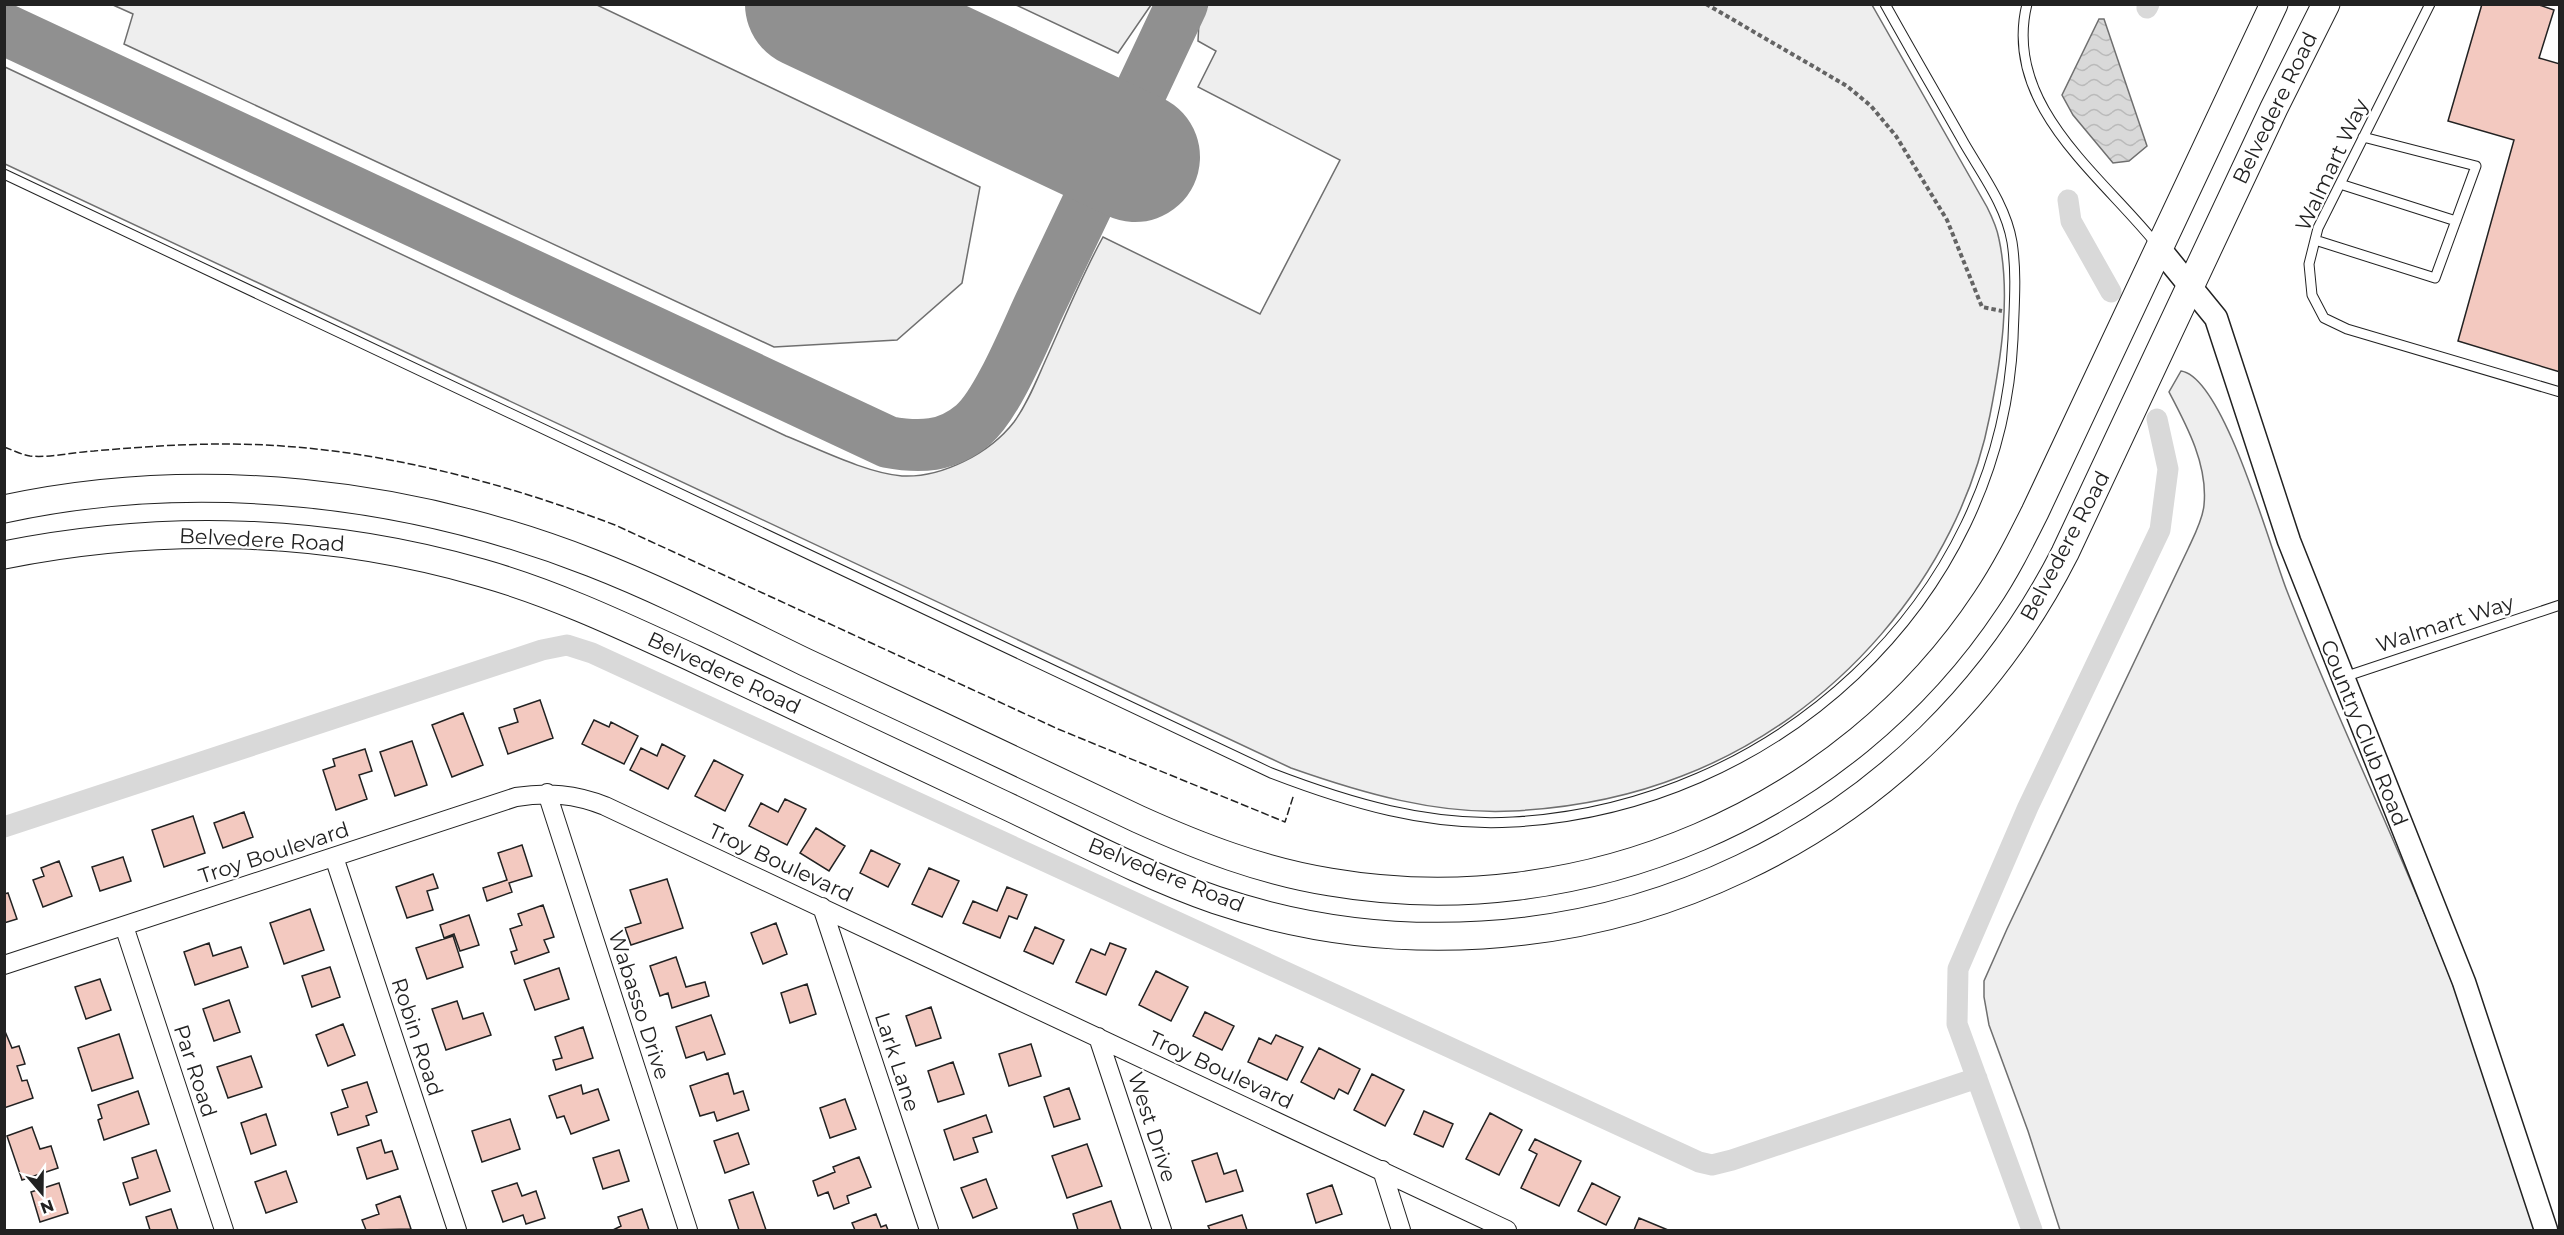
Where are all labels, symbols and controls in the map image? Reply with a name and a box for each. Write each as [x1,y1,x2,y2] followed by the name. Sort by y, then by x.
[2227,28,2322,188] street label: Belvedere Road
[2290,94,2373,235] street label: Walmart Way
[2015,467,2115,625] street label: Belvedere Road
[178,523,346,556] street label: Belvedere Road
[2373,589,2517,658] street label: Walmart Way
[644,626,805,719] street label: Belvedere Road
[2316,636,2413,830] street label: Country Club Road
[195,816,352,889] street label: Troy Boulevard
[705,818,857,907] street label: Troy Boulevard
[1085,832,1248,917] street label: Belvedere Road
[604,927,675,1083] street label: Wabasso Drive
[387,975,448,1099] street label: Robin Road
[870,1009,925,1115] street label: Lark Lane
[169,1021,222,1120] street label: Par Road
[1145,1025,1297,1114] street label: Troy Boulevard
[1123,1069,1182,1185] street label: West Drive
[12,1163,72,1223] north arrow
[38,1195,56,1218] text: N

